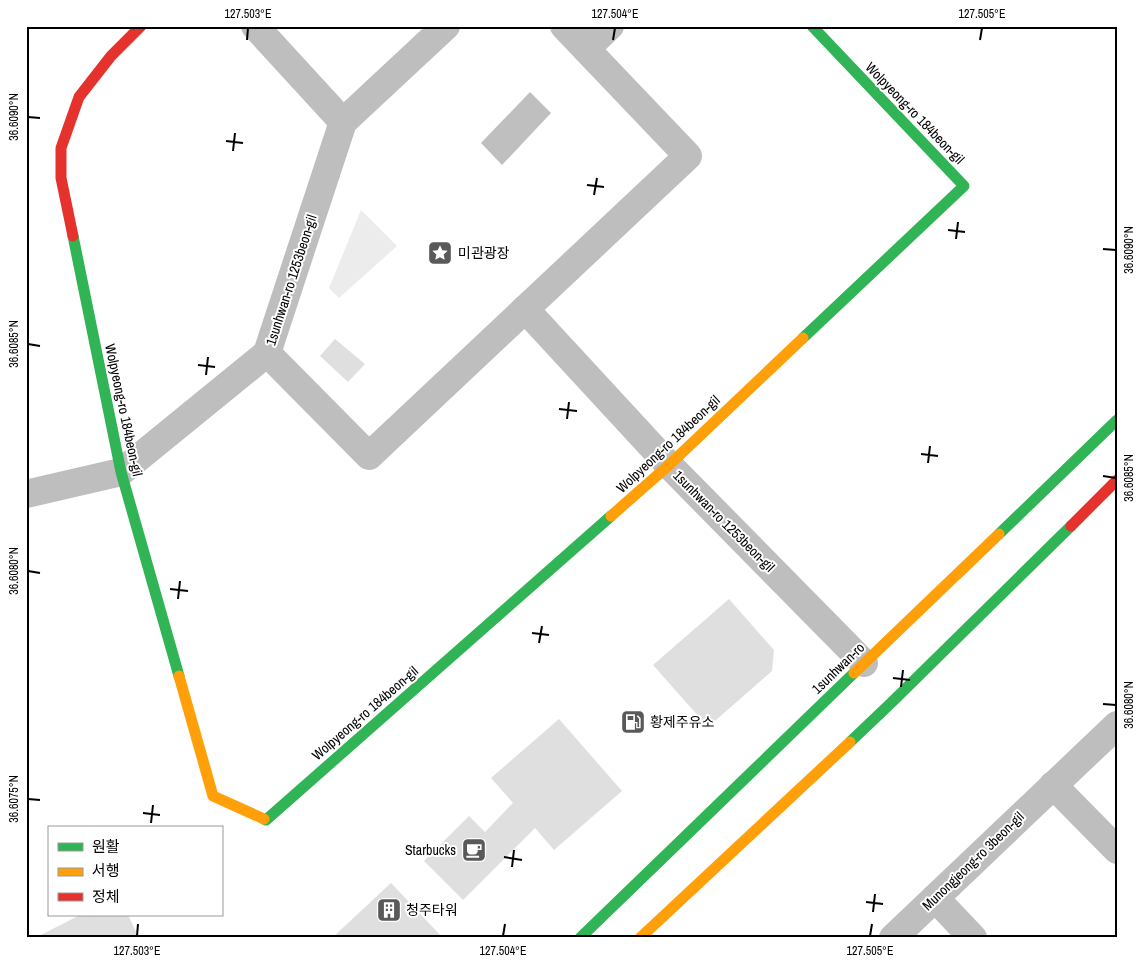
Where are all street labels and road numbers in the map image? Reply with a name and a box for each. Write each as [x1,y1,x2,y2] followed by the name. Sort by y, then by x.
[862,58,968,168] street label: Wolpyeong-ro 184beon-gil
[261,212,321,348] street label: 1sunhwan-ro 1253beon-gil
[101,342,147,478] street label: Wolpyeong-ro 184beon-gil
[612,391,724,497] street label: Wolpyeong-ro 184beon-gil
[669,466,779,576] street label: 1sunhwan-ro 1253beon-gil
[808,638,868,698] street label: 1sunhwan-ro
[308,662,422,764] street label: Wolpyeong-ro 184beon-gil
[918,808,1028,914] street label: Munongjeong-ro 3beon-gil

